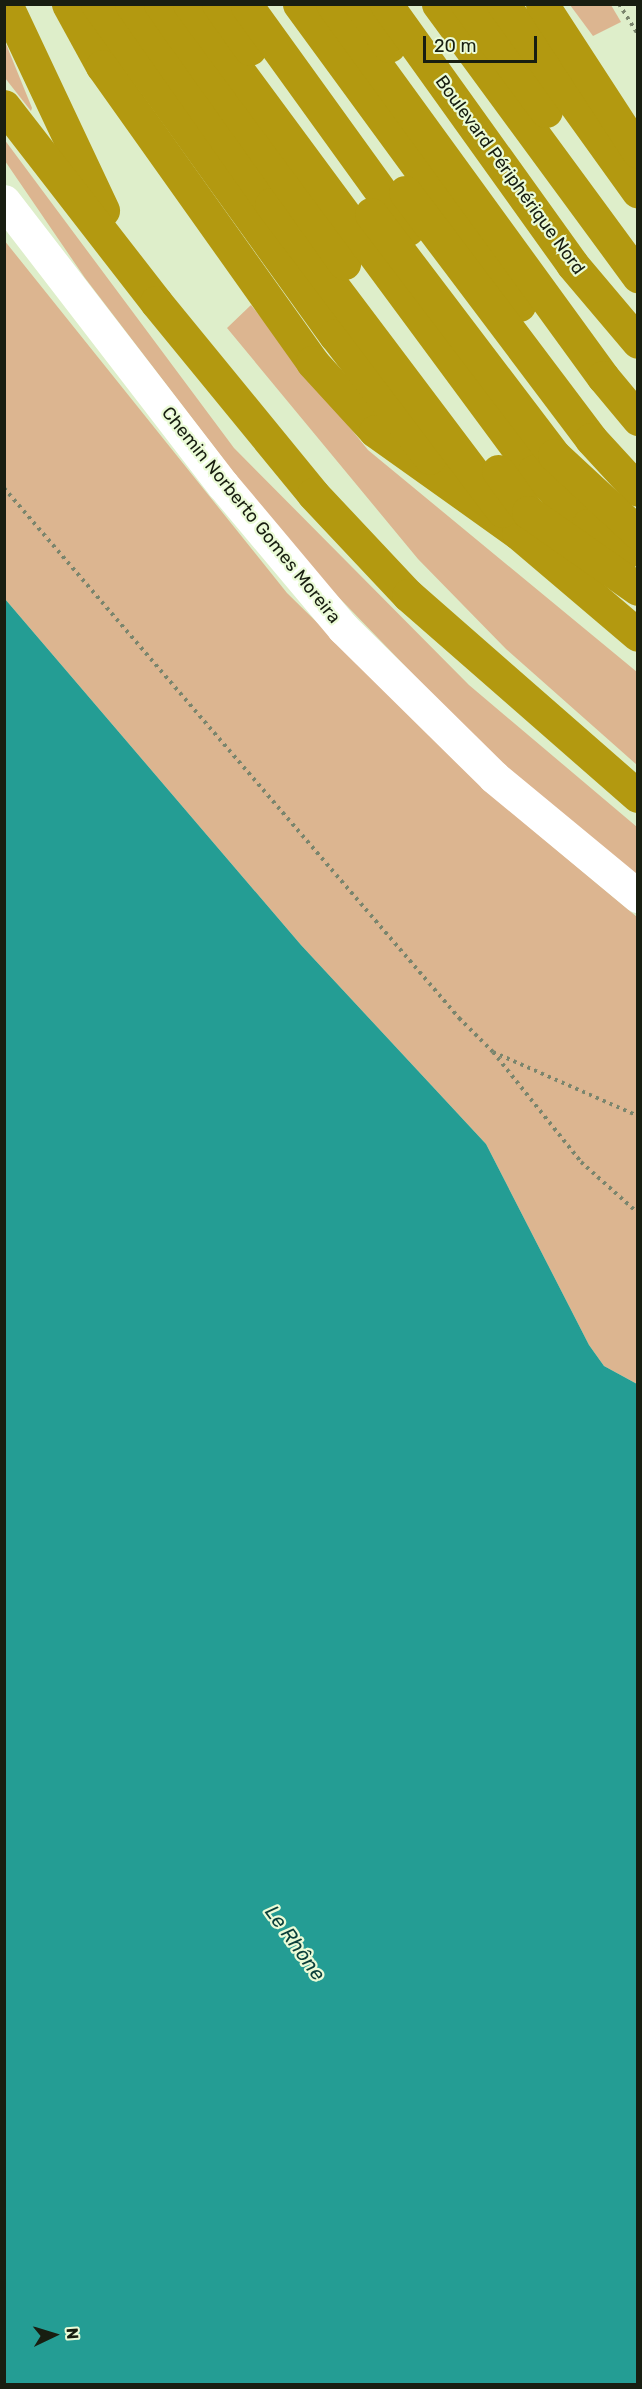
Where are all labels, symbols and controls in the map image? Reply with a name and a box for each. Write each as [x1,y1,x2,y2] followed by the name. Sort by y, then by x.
[426,24,540,62] scale bar
[434,35,476,57] text: 20 m
[431,71,589,279] street label: Boulevard Périphérique Nord
[157,402,345,628] street label: Chemin Norberto Gomes Moreira
[260,1901,330,1985] water label: Le Rhône
[24,2305,84,2365] north arrow
[63,2327,82,2340] text: N

